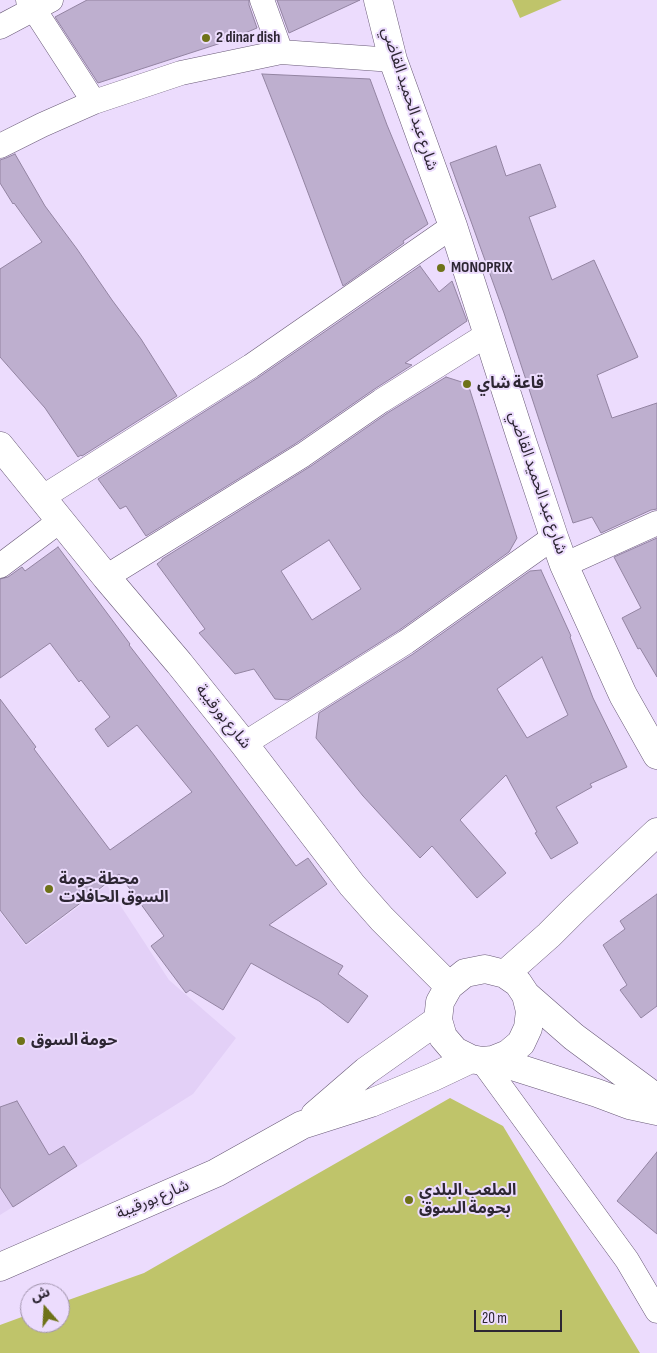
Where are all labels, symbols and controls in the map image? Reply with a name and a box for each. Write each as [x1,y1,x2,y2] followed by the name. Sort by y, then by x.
[377,25,441,173] street label: شارع عبد الحميد القاضي
[216,28,280,48] place label: 2 dinar dish
[200,32,212,44] marker: 2 dinar dish
[451,258,512,278] place label: MONOPRIX
[435,262,447,274] marker: MONOPRIX
[477,374,544,394] place label: قاعة شاي
[461,378,473,390] marker: قاعة شاي
[504,409,570,557] street label: شارع عبد الحميد القاضي
[191,681,255,753] street label: شارع بورقيبة
[59,870,169,908] place label: محطة حومة السوق الحافلات
[43,883,55,895] marker: محطة حومة السوق الحافلات
[31,1031,117,1051] place label: حومة السوق
[15,1035,27,1047] marker: حومة السوق
[114,1176,192,1224] street label: شارع بورقيبة
[419,1181,516,1219] place label: الملعب البلدي بحومة السوق
[403,1194,415,1206] marker: الملعب البلدي بحومة السوق
[20,1283,70,1333] north arrow
[28,1283,52,1305] text: ش
[477,1300,564,1332] scale bar
[482,1309,507,1328] text: 20 m

